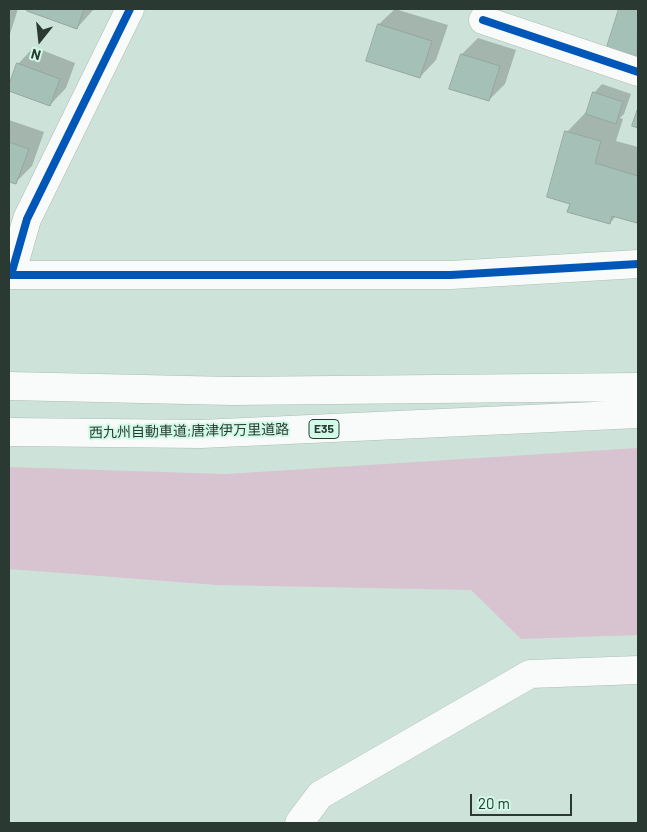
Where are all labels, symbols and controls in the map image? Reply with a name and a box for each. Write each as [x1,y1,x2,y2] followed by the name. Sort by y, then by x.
[15,15,65,65] north arrow
[29,45,43,64] text: N
[309,419,339,438] road number: E35
[89,421,289,441] street label: 西九州自動車道;唐津伊万里道路
[472,784,574,816] scale bar
[478,794,510,812] text: 20 m

